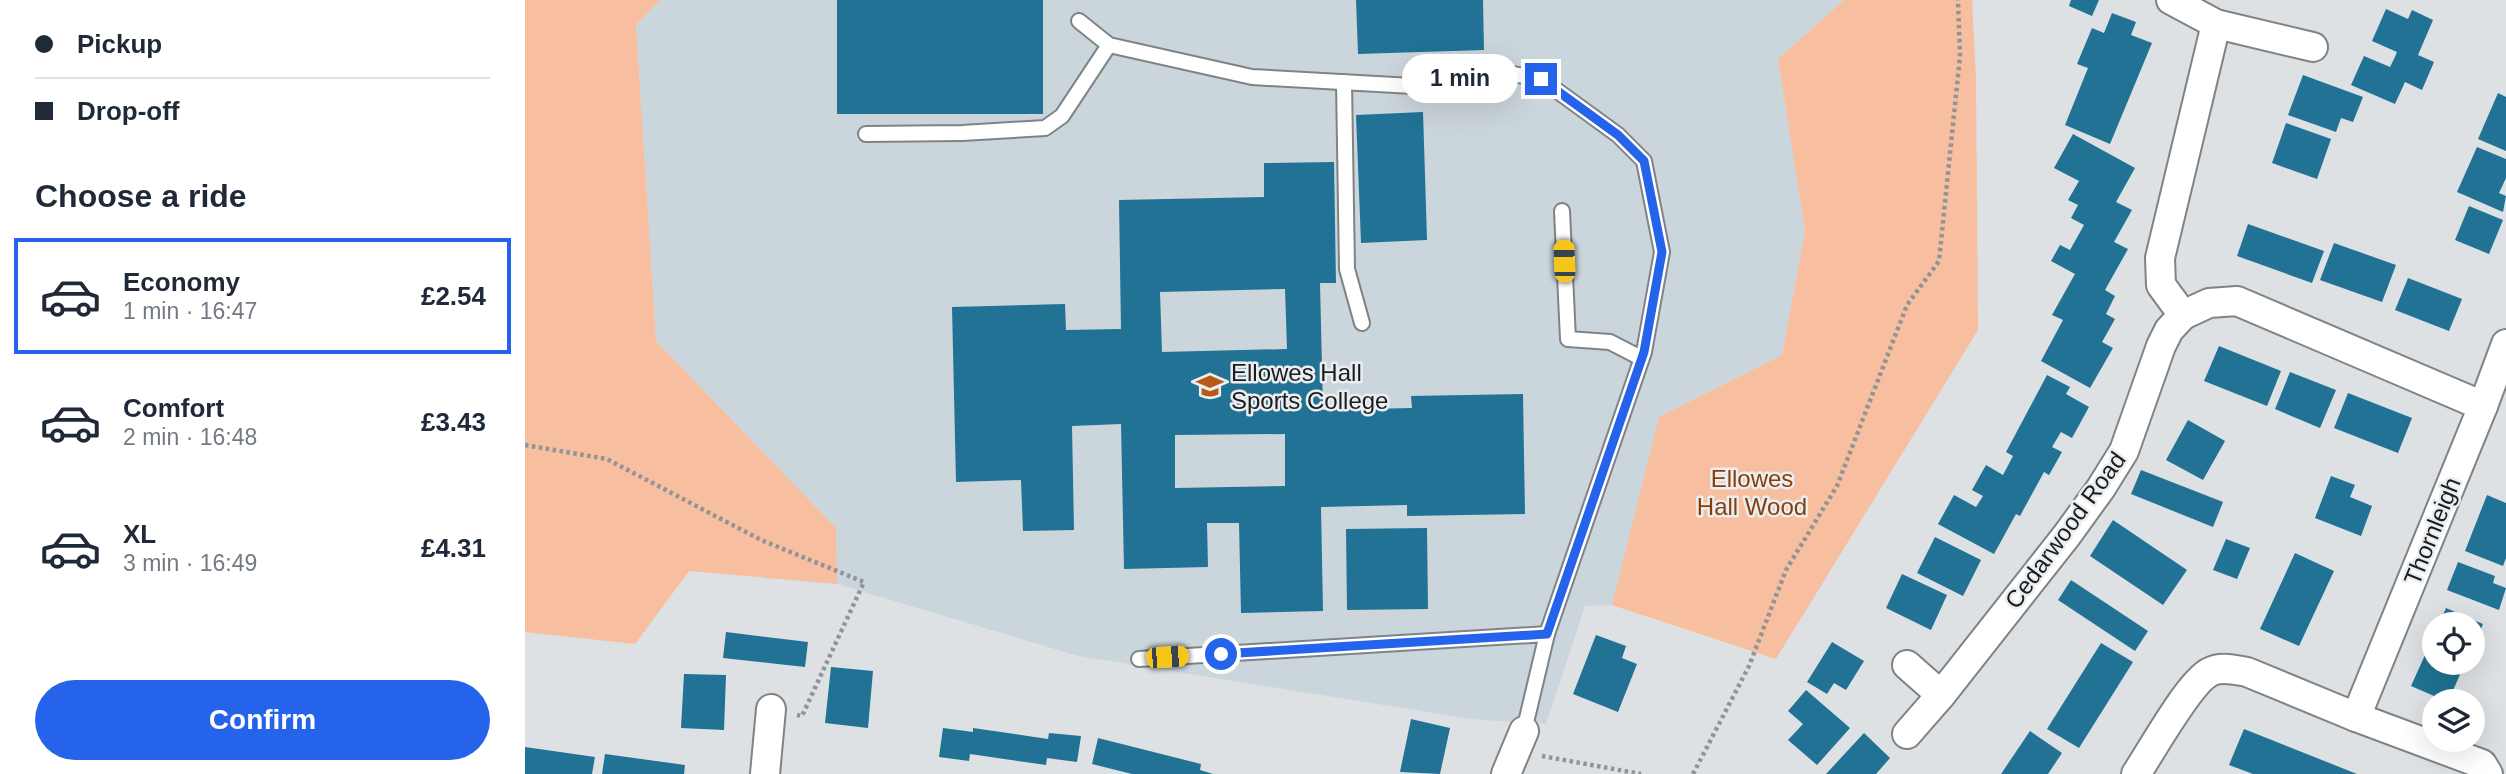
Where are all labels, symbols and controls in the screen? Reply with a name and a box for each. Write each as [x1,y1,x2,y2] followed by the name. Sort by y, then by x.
[77,29,162,59] text: Pickup
[1401,55,1517,104] callout: 1 min
[1525,63,1557,95] route end
[1430,65,1490,91] text: 1 min
[77,96,180,126] text: Drop-off
[35,178,247,214] text: Choose a ride
[1553,240,1576,282] car
[39,265,102,328] icon: car
[123,267,240,297] text: Economy
[421,281,486,311] text: £2.54
[123,298,257,324] text: 1 min · 16:47
[1231,359,1388,414] place label: Ellowes Hall Sports College
[1195,371,1225,401] school or university icon: Ellowes Hall Sports College
[39,391,102,454] icon: car
[123,393,224,423] text: Comfort
[421,407,486,437] text: £3.43
[123,424,257,450] text: 2 min · 16:48
[1999,447,2131,613] street label: Cedarwood Road
[1697,465,1807,520] park label: Ellowes Hall Wood
[2398,473,2466,589] street label: Thornleigh
[39,517,102,580] icon: car
[123,519,156,549] text: XL
[421,533,486,563] text: £4.31
[123,550,257,576] text: 3 min · 16:49
[2422,612,2485,752] map controls
[2422,612,2485,675] button: locate
[1205,638,1237,670] route start
[1146,645,1189,669] car
[35,680,490,760] button: Confirm
[2422,689,2485,752] button: layers

